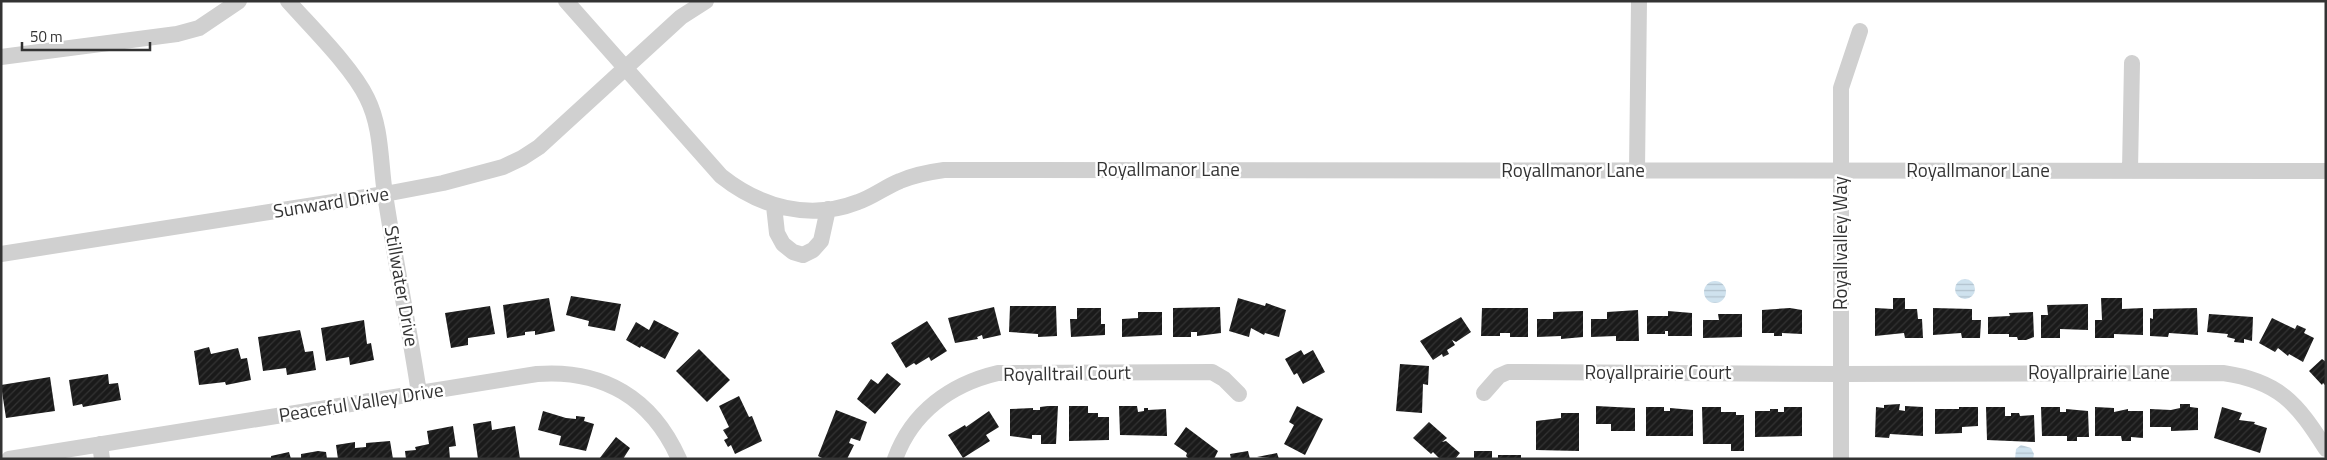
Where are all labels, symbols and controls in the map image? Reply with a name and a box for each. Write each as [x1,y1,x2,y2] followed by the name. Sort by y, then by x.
[22,20,150,52] scale bar
[30,25,63,48] text: 50 m
[1096,154,1240,183] street label: Royallmanor Lane
[1501,155,1645,184] street label: Royallmanor Lane
[1906,155,2050,184] street label: Royallmanor Lane
[1825,176,1854,310] street label: Royallvalley Way
[271,178,391,225] street label: Sunward Drive
[378,223,427,349] street label: Stillwater Drive
[1003,357,1131,388] street label: Royalltrail Court
[1585,357,1732,386] street label: Royallprairie Court
[2028,357,2170,386] street label: Royallprairie Lane
[277,374,445,429] street label: Peaceful Valley Drive

